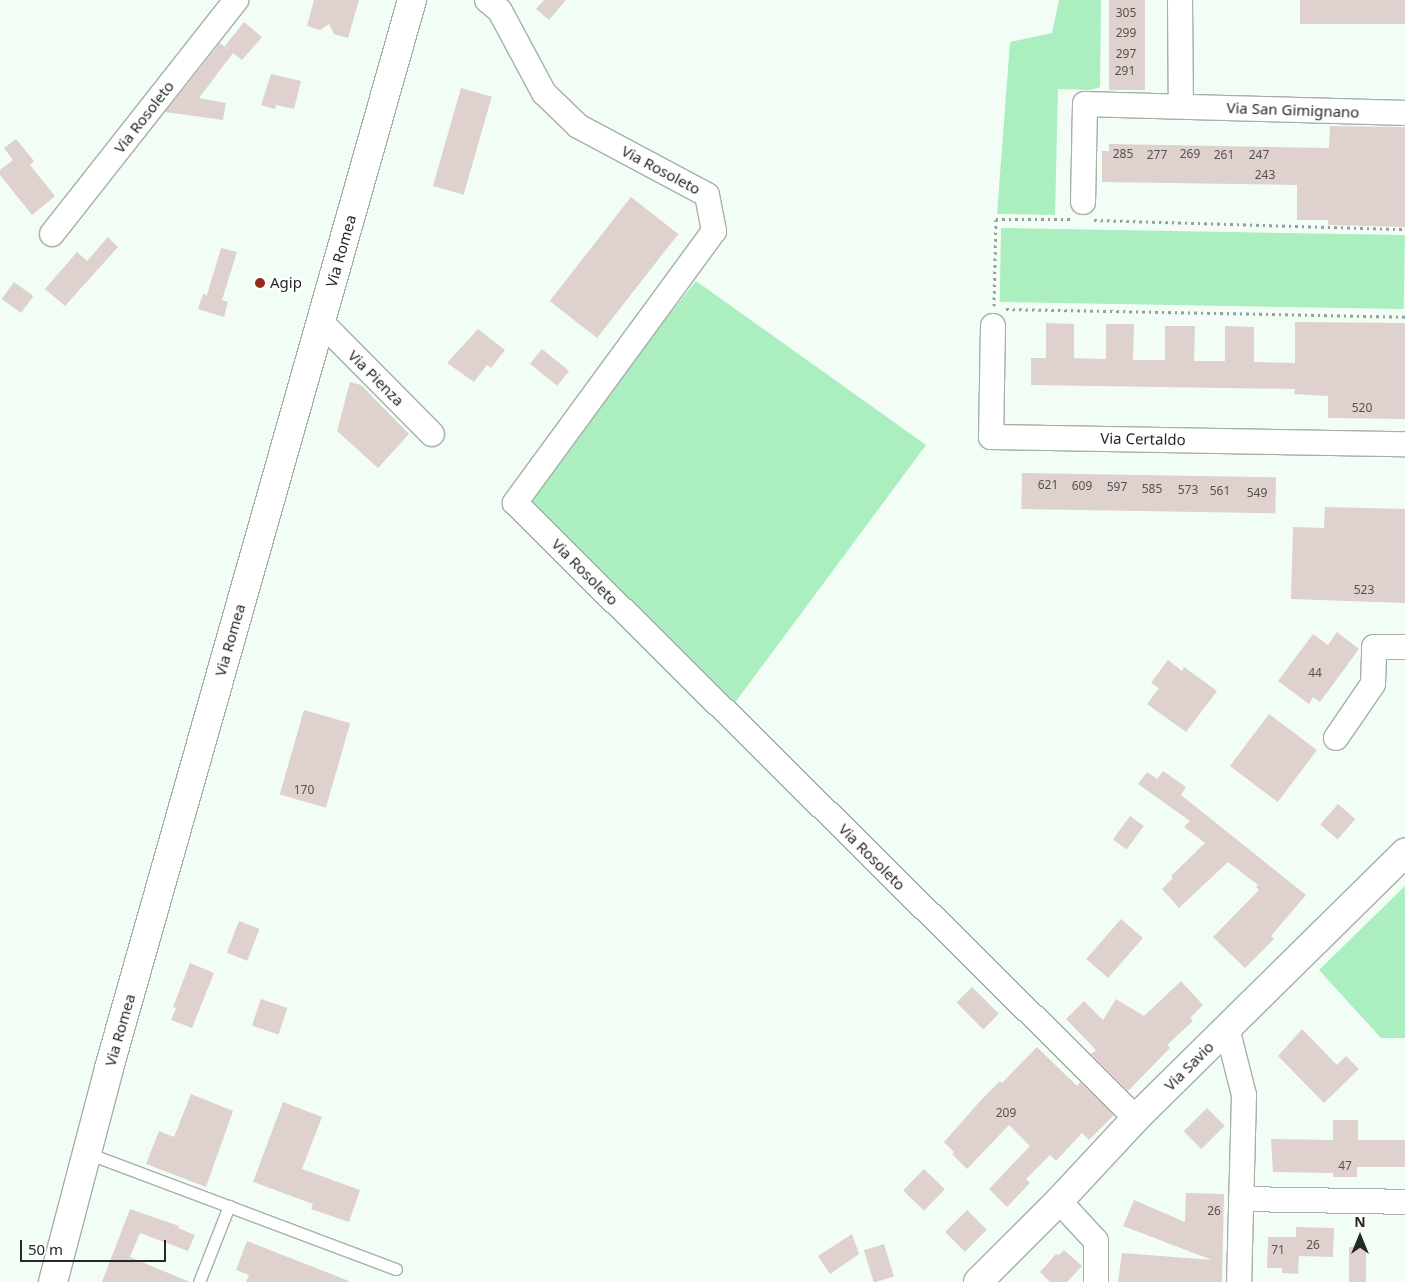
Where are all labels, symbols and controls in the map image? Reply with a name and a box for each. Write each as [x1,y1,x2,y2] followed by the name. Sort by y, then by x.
[1116,6,1136,20] house number: 305
[1116,26,1136,40] house number: 299
[1116,47,1136,61] house number: 297
[1115,64,1135,78] house number: 291
[110,77,178,157] street label: Via Rosoleto
[1226,99,1360,121] street label: Via San Gimignano
[619,142,703,198] street label: Via Rosoleto
[1113,147,1133,161] house number: 285
[1180,147,1200,161] house number: 269
[1147,148,1167,162] house number: 277
[1214,148,1234,162] house number: 261
[1249,148,1269,162] house number: 247
[1255,168,1275,182] house number: 243
[322,213,360,289] street label: Via Romea
[270,274,302,292] place label: Agip
[254,277,266,289] marker: Agip
[344,346,408,410] street label: Via Pienza
[1352,401,1372,415] house number: 520
[1100,429,1186,449] street label: Via Certaldo
[1038,478,1058,492] house number: 621
[1072,479,1092,493] house number: 609
[1107,480,1127,494] house number: 597
[1142,482,1162,496] house number: 585
[1178,483,1198,497] house number: 573
[1210,484,1230,498] house number: 561
[1247,486,1267,500] house number: 549
[548,535,622,609] street label: Via Rosoleto
[1354,583,1374,597] house number: 523
[211,602,249,678] street label: Via Romea
[1308,666,1322,680] house number: 44
[294,783,314,797] house number: 170
[835,820,909,894] street label: Via Rosoleto
[101,992,139,1068] street label: Via Romea
[1161,1038,1217,1094] street label: Via Savio
[996,1106,1016,1120] house number: 209
[1338,1159,1352,1173] house number: 47
[1207,1204,1221,1218] house number: 26
[1335,1212,1385,1262] north arrow
[1354,1212,1366,1231] text: N
[22,1230,169,1262] scale bar
[1306,1238,1320,1252] house number: 26
[28,1239,63,1259] text: 50 m
[1271,1243,1285,1257] house number: 71

